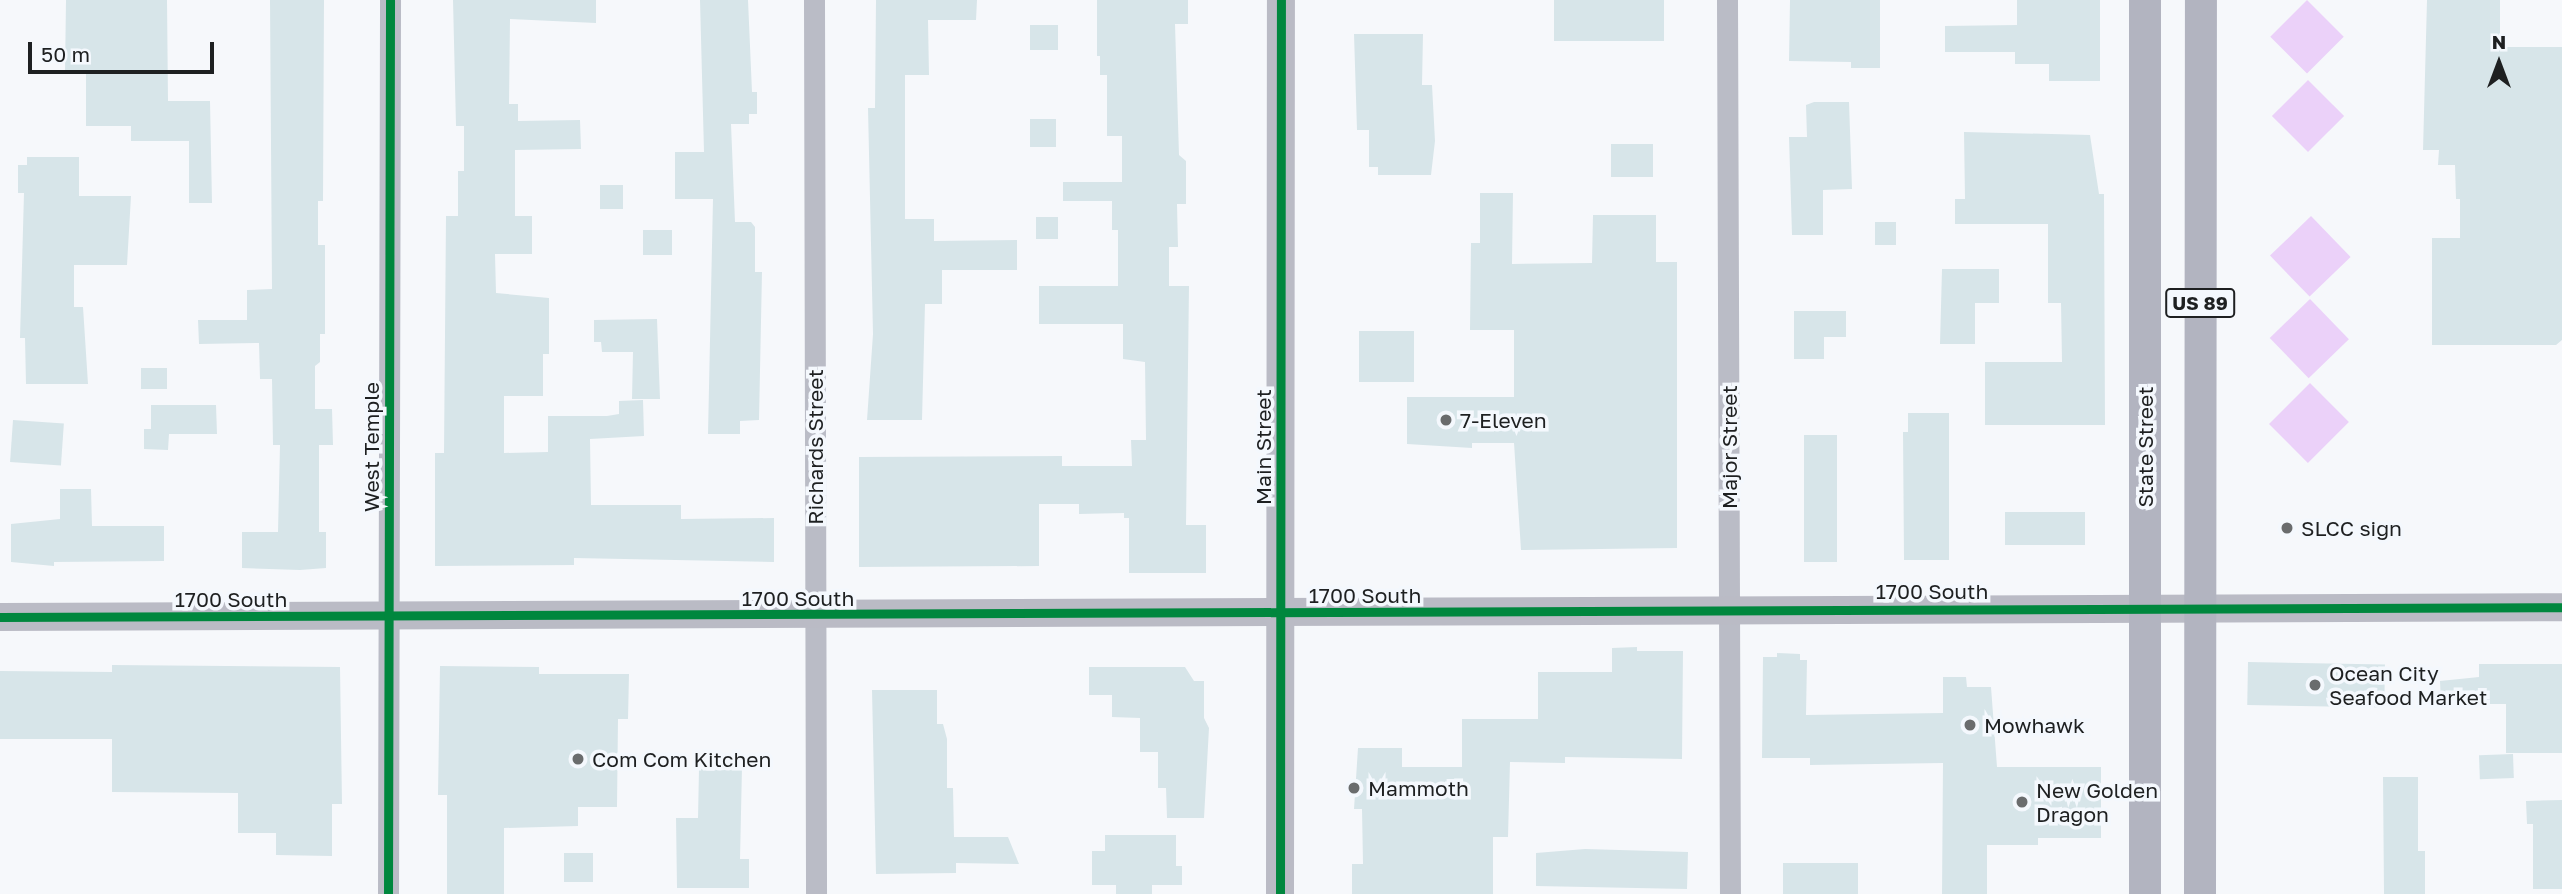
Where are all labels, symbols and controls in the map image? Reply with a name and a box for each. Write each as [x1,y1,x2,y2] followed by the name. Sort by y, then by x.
[32,28,217,72] scale bar
[2464,28,2534,98] north arrow
[2492,30,2506,53] text: N
[41,41,90,67] text: 50 m
[2165,288,2235,318] road number: US 89
[802,369,828,525] street label: Richards Street
[358,382,384,512] street label: West Temple
[1716,385,1742,509] street label: Major Street
[2132,386,2158,508] street label: State Street
[1250,389,1276,505] street label: Main Street
[1460,407,1547,433] place label: 7-Eleven
[1438,412,1454,428] marker: 7-Eleven
[2301,515,2402,541] place label: SLCC sign
[2279,520,2295,536] marker: SLCC sign
[1876,578,1988,604] street label: 1700 South
[1309,582,1421,608] street label: 1700 South
[742,585,854,611] street label: 1700 South
[175,586,287,612] street label: 1700 South
[2329,660,2487,710] place label: Ocean City Seafood Market
[2307,677,2323,693] marker: Ocean City Seafood Market
[1984,712,2085,738] place label: Mowhawk
[1962,717,1978,733] marker: Mowhawk
[592,746,771,772] place label: Com Com Kitchen
[570,751,586,767] marker: Com Com Kitchen
[1368,775,1469,801] place label: Mammoth
[2036,777,2158,827] place label: New Golden Dragon
[1346,780,1362,796] marker: Mammoth
[2014,794,2030,810] marker: New Golden Dragon

